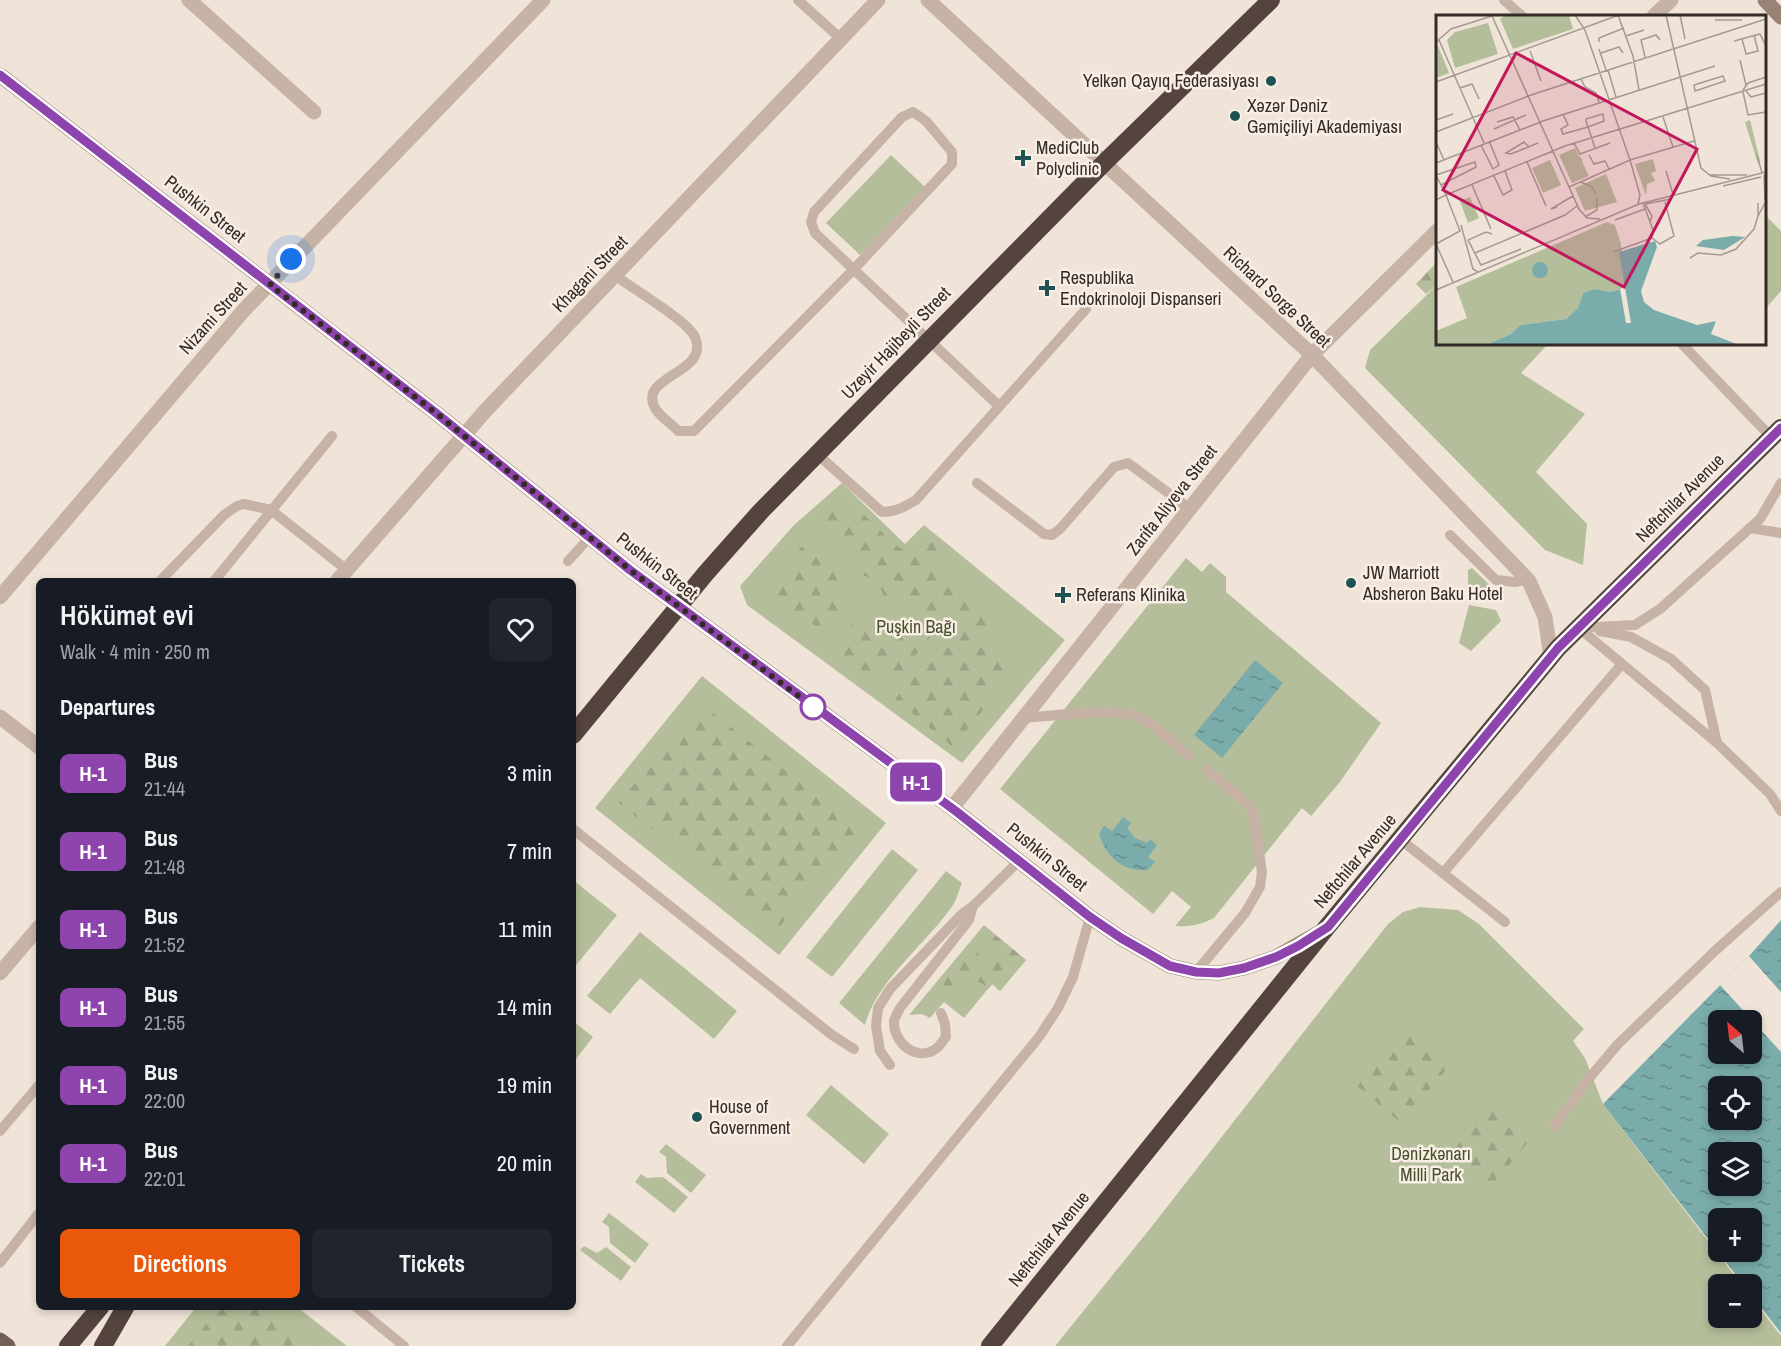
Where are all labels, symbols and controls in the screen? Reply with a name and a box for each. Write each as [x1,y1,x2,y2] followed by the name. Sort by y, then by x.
[1436,15,1766,345] inset map
[1083,68,1259,93] place label: Yelkən Qayıq Federasiyası
[1264,74,1278,88] marker: Yelkən Qayıq Federasiyası
[1247,93,1402,139] place label: Xəzər Dəniz Gəmiçiliyi Akademiyası
[1228,109,1242,123] marker: Xəzər Dəniz Gəmiçiliyi Akademiyası
[1036,135,1099,181] place label: MediClub Polyclinic
[1014,149,1032,167] marker: MediClub Polyclinic
[159,169,251,248] street label: Pushkin Street
[546,230,633,318] street label: Khagani Street
[1218,240,1337,353] street label: Richard Sorge Street
[276,244,306,274] your location
[1060,265,1222,311] place label: Respublika Endokrinoloji Dispanseri
[173,276,252,360] street label: Nizami Street
[1038,279,1056,297] marker: Respublika Endokrinoloji Dispanseri
[835,281,956,404] street label: Uzeyir Hajibeyli Street
[1121,439,1223,560] street label: Zarifa Aliyeva Street
[1630,448,1730,548] street label: Neftchilar Avenue
[611,526,703,605] street label: Pushkin Street
[1362,560,1502,606] place label: JW Marriott Absheron Baku Hotel
[1344,576,1358,590] marker: JW Marriott Absheron Baku Hotel
[1076,582,1185,607] place label: Referans Klinika
[1054,586,1072,604] marker: Referans Klinika
[60,596,194,634] text: Hökümət evi
[489,598,552,661] button: heart
[876,614,956,639] park label: Puşkin Bağı
[60,638,210,665] text: Walk · 4 min · 250 m
[60,692,155,722] text: Departures
[800,694,826,720] unlabelled marker
[144,745,178,775] text: Bus
[507,758,552,788] text: 3 min
[79,759,107,788] text: H-1
[882,762,950,802] line badge: H-1
[902,768,930,797] text: H-1
[144,775,185,802] text: 21:44
[1308,808,1402,913] street label: Neftchilar Avenue
[1002,816,1093,897] street label: Pushkin Street
[144,823,178,853] text: Bus
[507,836,552,866] text: 7 min
[79,837,107,866] text: H-1
[144,853,185,880] text: 21:48
[144,901,178,931] text: Bus
[498,914,552,944] text: 11 min
[79,915,107,944] text: H-1
[144,931,185,958] text: 21:52
[144,979,178,1009] text: Bus
[497,992,552,1022] text: 14 min
[79,993,107,1022] text: H-1
[144,1009,185,1036] text: 21:55
[1708,1010,1762,1064] north arrow
[1708,1010,1762,1328] map controls
[144,1057,178,1087] text: Bus
[497,1070,552,1100] text: 19 min
[79,1071,107,1100] text: H-1
[1708,1076,1762,1130] button: locate
[144,1087,185,1114] text: 22:00
[709,1094,790,1140] place label: House of Government
[690,1110,704,1124] marker: House of Government
[144,1135,178,1165] text: Bus
[1391,1141,1471,1187] park label: Dənizkənarı Milli Park
[1708,1142,1762,1196] button: layers
[497,1148,552,1178] text: 20 min
[79,1149,107,1178] text: H-1
[144,1165,185,1192] text: 22:01
[1002,1186,1095,1292] street label: Neftchilar Avenue
[1708,1208,1762,1262] button: +
[60,1229,300,1298] button: Directions
[312,1229,552,1298] button: Tickets
[1708,1274,1762,1328] button: −

